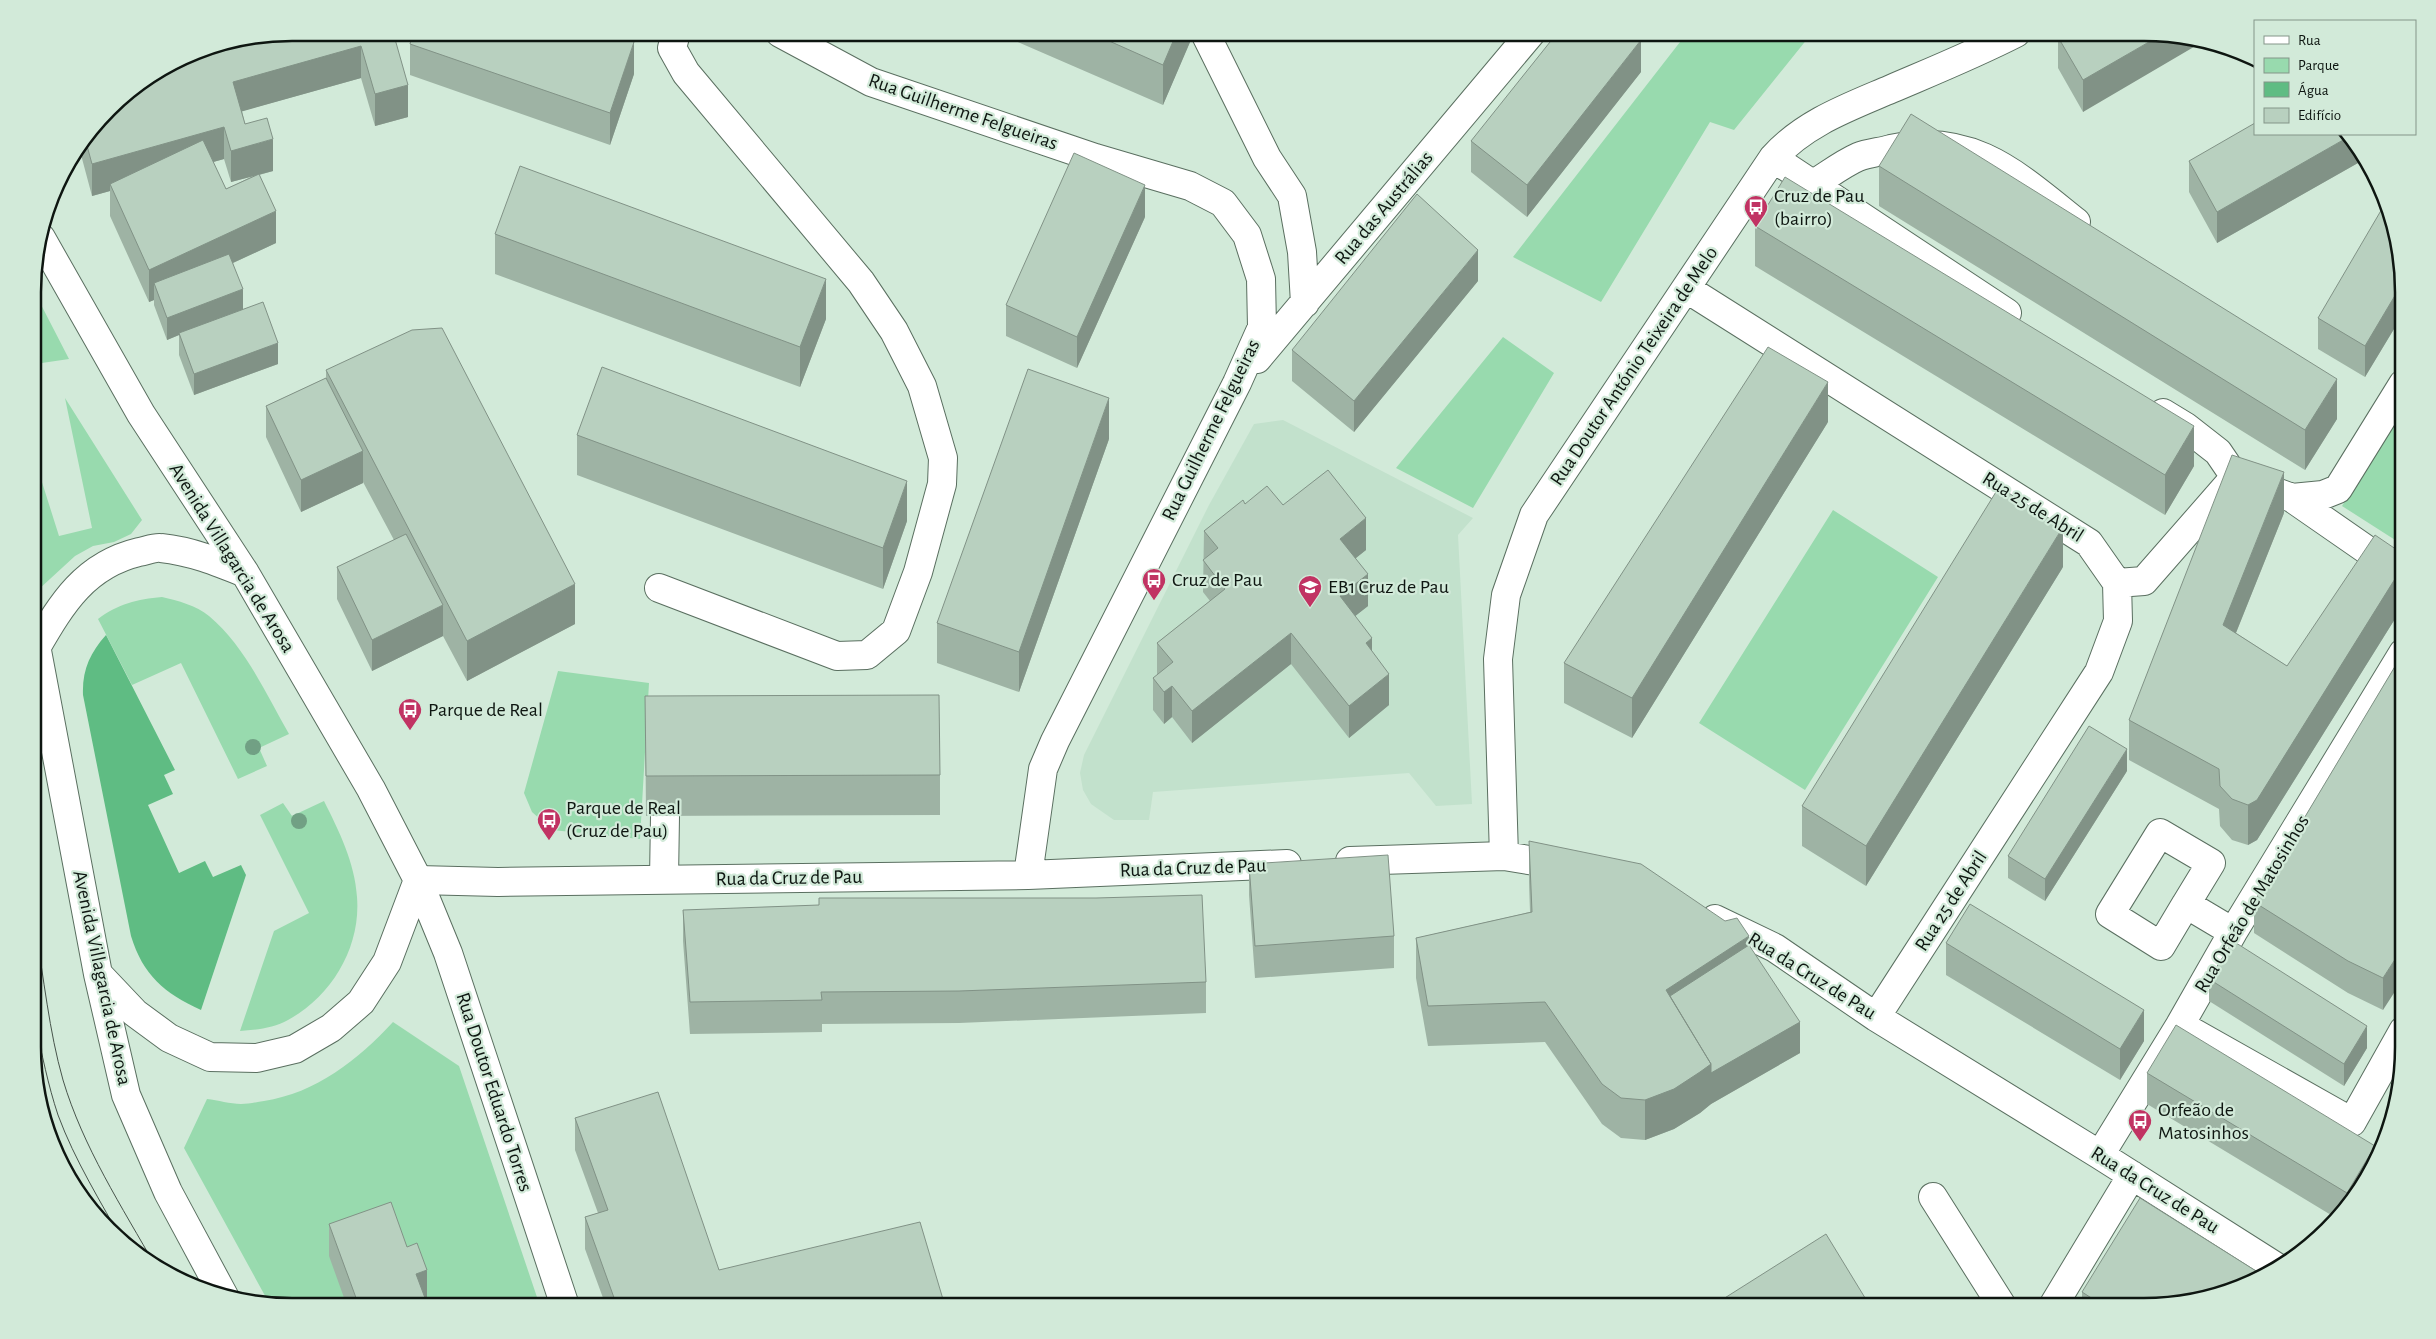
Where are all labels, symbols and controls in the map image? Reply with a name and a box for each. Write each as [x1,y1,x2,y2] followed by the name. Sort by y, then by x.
[2254,20,2416,135] legend
[2298,33,2321,48] text: Rua
[2298,58,2339,73] text: Parque
[866,70,1060,154] street label: Rua Guilherme Felgueiras
[2298,81,2329,98] text: Água
[2298,108,2341,123] text: Edifício
[1331,148,1437,268] street label: Rua das Austrálias
[1774,186,1864,229] place label: Cruz de Pau (bairro)
[1743,194,1769,228] bus stop icon: Cruz de Pau (bairro)
[1546,243,1722,489] street label: Rua Doutor António Teixeira de Melo
[1158,336,1264,524] street label: Rua Guilherme Felgueiras
[165,460,299,656] street label: Avenida Villagarcia de Arosa
[1979,468,2087,546] street label: Rua 25 de Abril
[1141,567,1167,601] bus stop icon: Cruz de Pau
[1172,570,1262,590] place label: Cruz de Pau
[1297,574,1323,608] school or university icon: EB1 Cruz de Pau
[1328,577,1449,597] place label: EB1 Cruz de Pau
[397,697,423,731] bus stop icon: Parque de Real
[428,700,543,720] place label: Parque de Real
[566,798,681,841] place label: Parque de Real (Cruz de Pau)
[536,807,562,841] bus stop icon: Parque de Real (Cruz de Pau)
[2191,812,2313,996] street label: Rua Orfeão de Matosinhos
[1911,847,1991,955] street label: Rua 25 de Abril
[1119,855,1267,881] street label: Rua da Cruz de Pau
[715,867,863,889] street label: Rua da Cruz de Pau
[69,869,135,1087] street label: Avenida Villagarcia de Arosa
[1744,929,1880,1023] street label: Rua da Cruz de Pau
[452,990,536,1194] street label: Rua Doutor Eduardo Torres
[2158,1100,2249,1143] place label: Orfeão de Matosinhos
[2127,1108,2153,1142] bus stop icon: Orfeão de Matosinhos
[2087,1143,2223,1237] street label: Rua da Cruz de Pau

